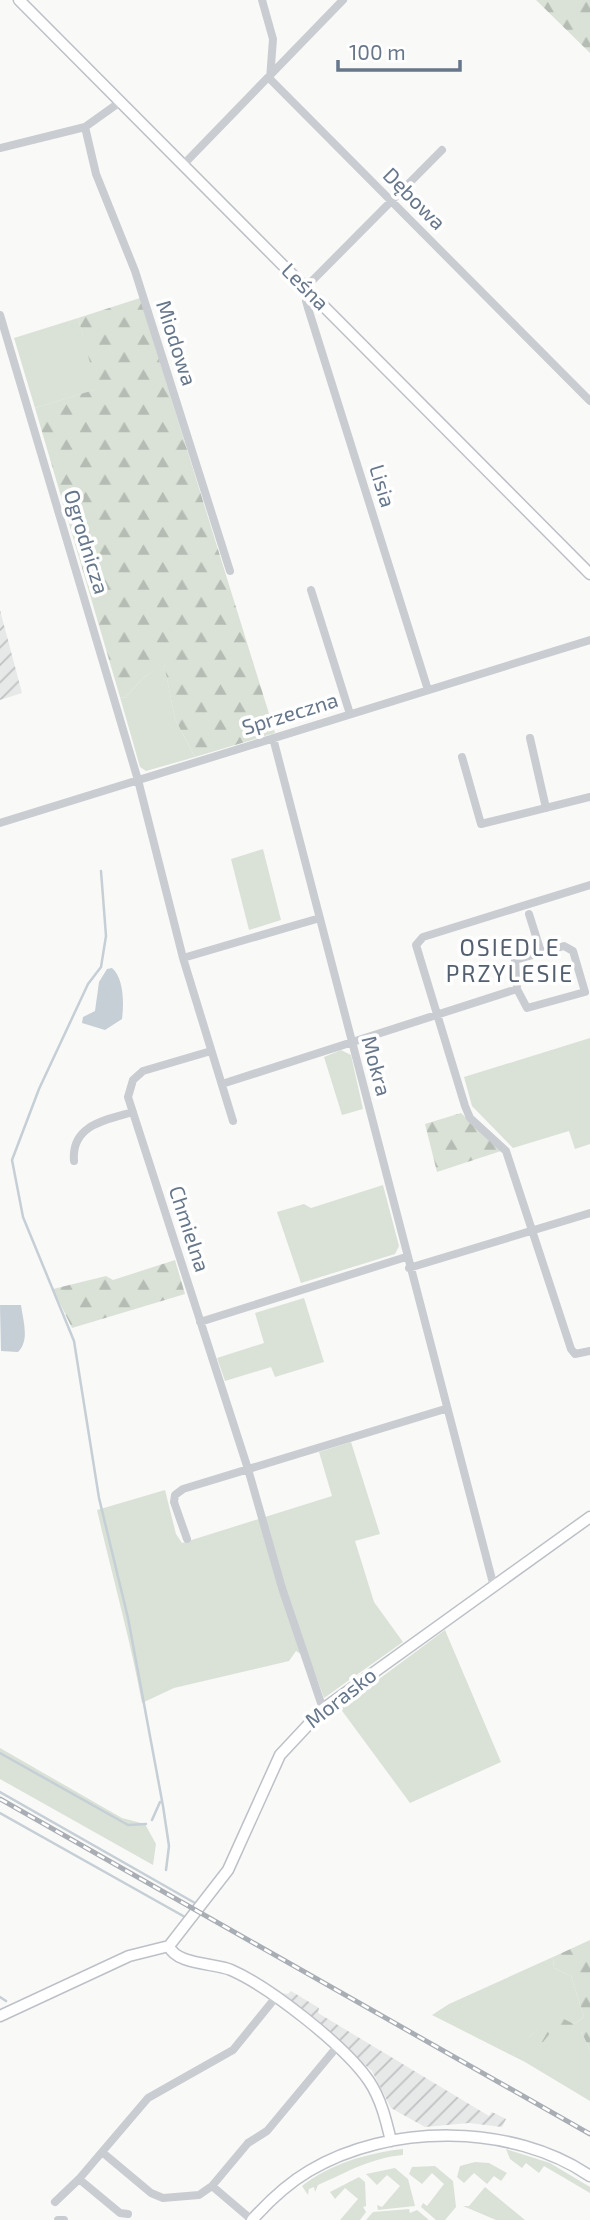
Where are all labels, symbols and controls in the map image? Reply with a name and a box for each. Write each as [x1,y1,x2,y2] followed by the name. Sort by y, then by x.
[338,28,461,72] scale bar
[349,39,406,64] text: 100 m
[379,162,451,234] street label: Dębowa
[277,257,335,315] street label: Leśna
[152,297,203,388] street label: Miodowa
[365,461,402,510] street label: Lisia
[60,486,115,597] street label: Ogrodnicza
[239,686,341,739] street label: Sprzeczna
[446,933,574,987] district label: OSIEDLE PRZYLESIE
[357,1033,397,1098] street label: Mokra
[165,1182,216,1275] street label: Chmielna
[300,1661,381,1732] street label: Morasko

